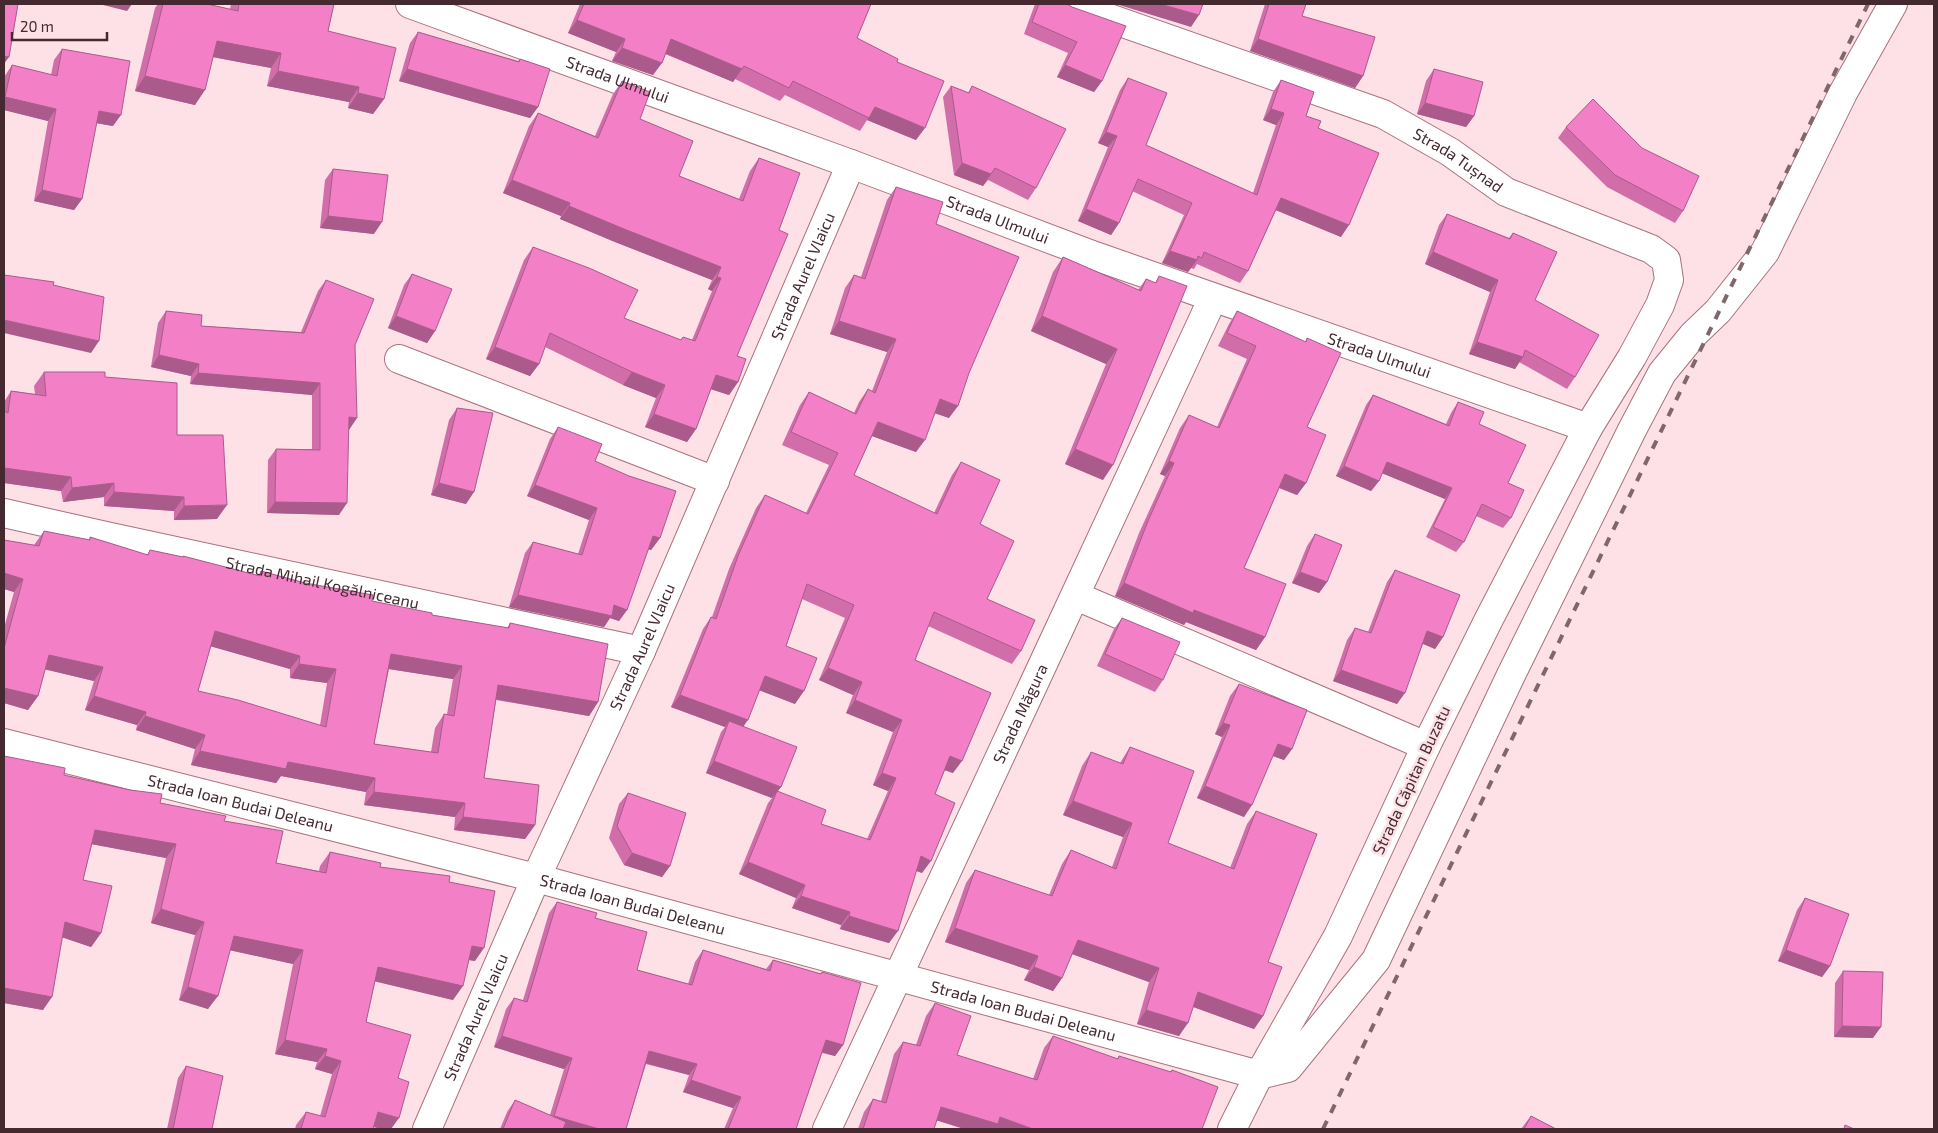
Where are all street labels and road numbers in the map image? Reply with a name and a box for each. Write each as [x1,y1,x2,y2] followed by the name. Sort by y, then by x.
[564,52,672,106] street label: Strada Ulmului
[1410,123,1507,196] street label: Strada Tușnad
[944,191,1052,247] street label: Strada Ulmului
[766,209,838,343] street label: Strada Aurel Vlaicu
[1325,328,1434,382] street label: Strada Ulmului
[224,552,421,612] street label: Strada Mihail Kogălniceanu
[605,580,678,713] street label: Strada Aurel Vlaicu
[988,660,1051,766] street label: Strada Măgura
[1368,702,1453,857] street label: Strada Căpitan Buzatu
[146,770,336,835] street label: Strada Ioan Budai Deleanu
[538,870,727,938] street label: Strada Ioan Budai Deleanu
[439,950,511,1084] street label: Strada Aurel Vlaicu
[929,976,1118,1045] street label: Strada Ioan Budai Deleanu

